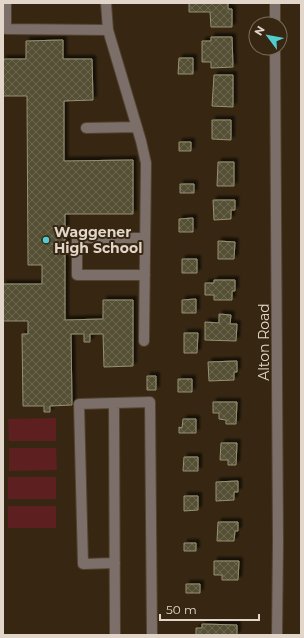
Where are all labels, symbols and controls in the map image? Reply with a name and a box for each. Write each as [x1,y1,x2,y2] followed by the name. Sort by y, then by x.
[248,16,288,56] north arrow
[251,23,268,38] text: N
[54,223,142,257] place label: Waggener High School
[41,235,51,245] marker: Waggener High School
[255,303,273,381] street label: Alton Road
[160,596,259,622] scale bar
[166,602,197,617] text: 50 m

